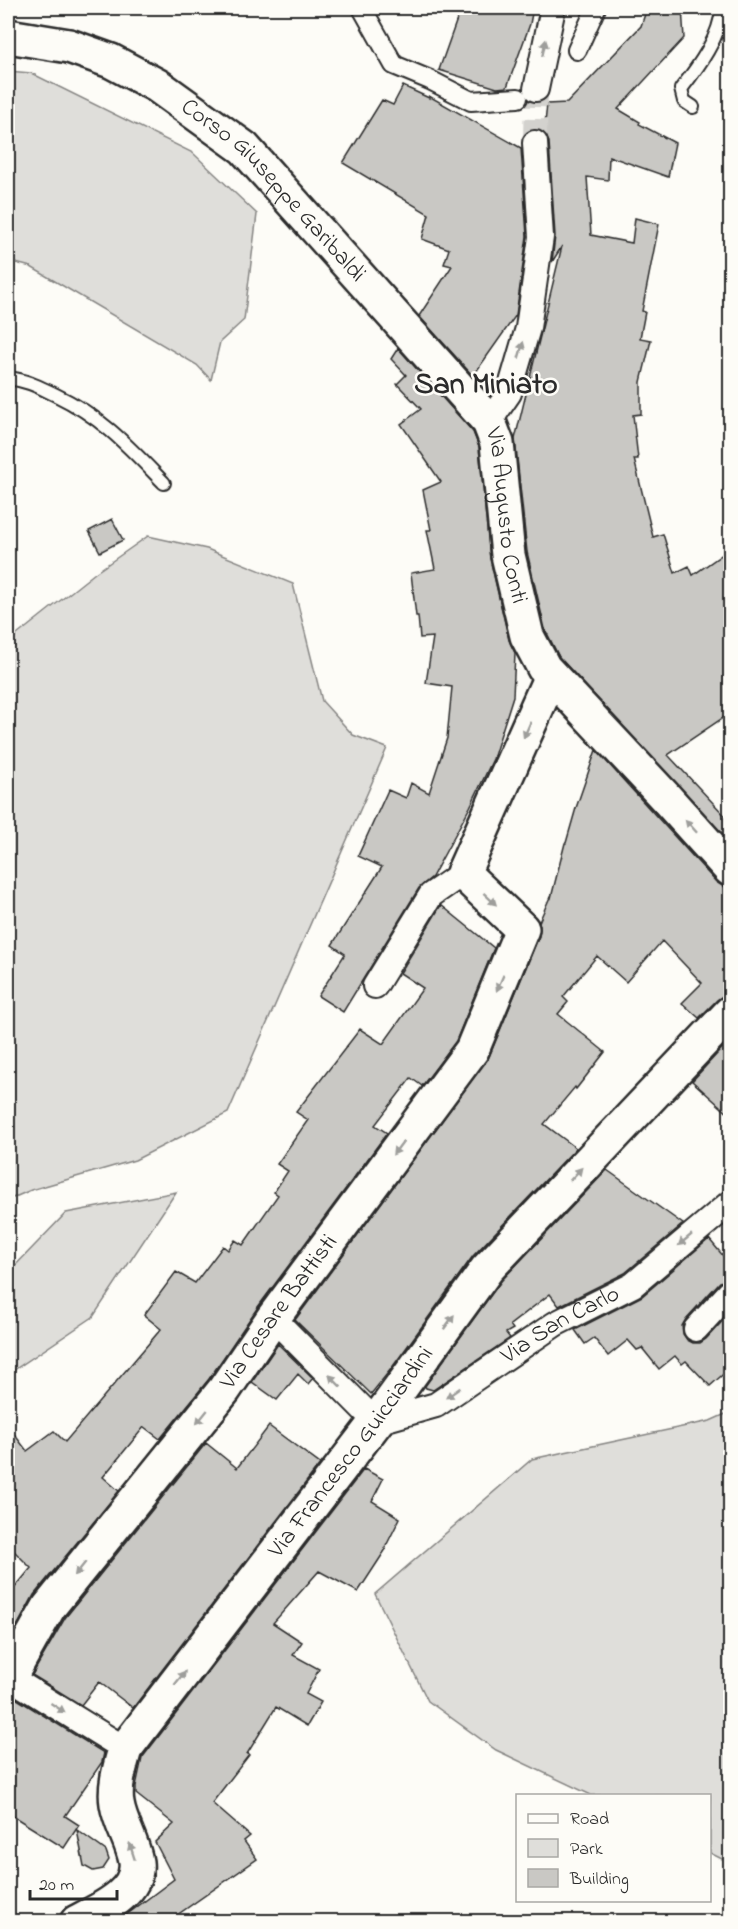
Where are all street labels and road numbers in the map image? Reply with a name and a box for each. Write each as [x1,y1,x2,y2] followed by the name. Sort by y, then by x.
[173,90,374,290] street label: Corso Giuseppe Garibaldi
[475,421,536,607] street label: Via Augusto Conti
[211,1227,347,1398] street label: Via Cesare Battisti
[493,1277,626,1374] street label: Via San Carlo
[259,1339,443,1567] street label: Via Francesco Guicciardini

